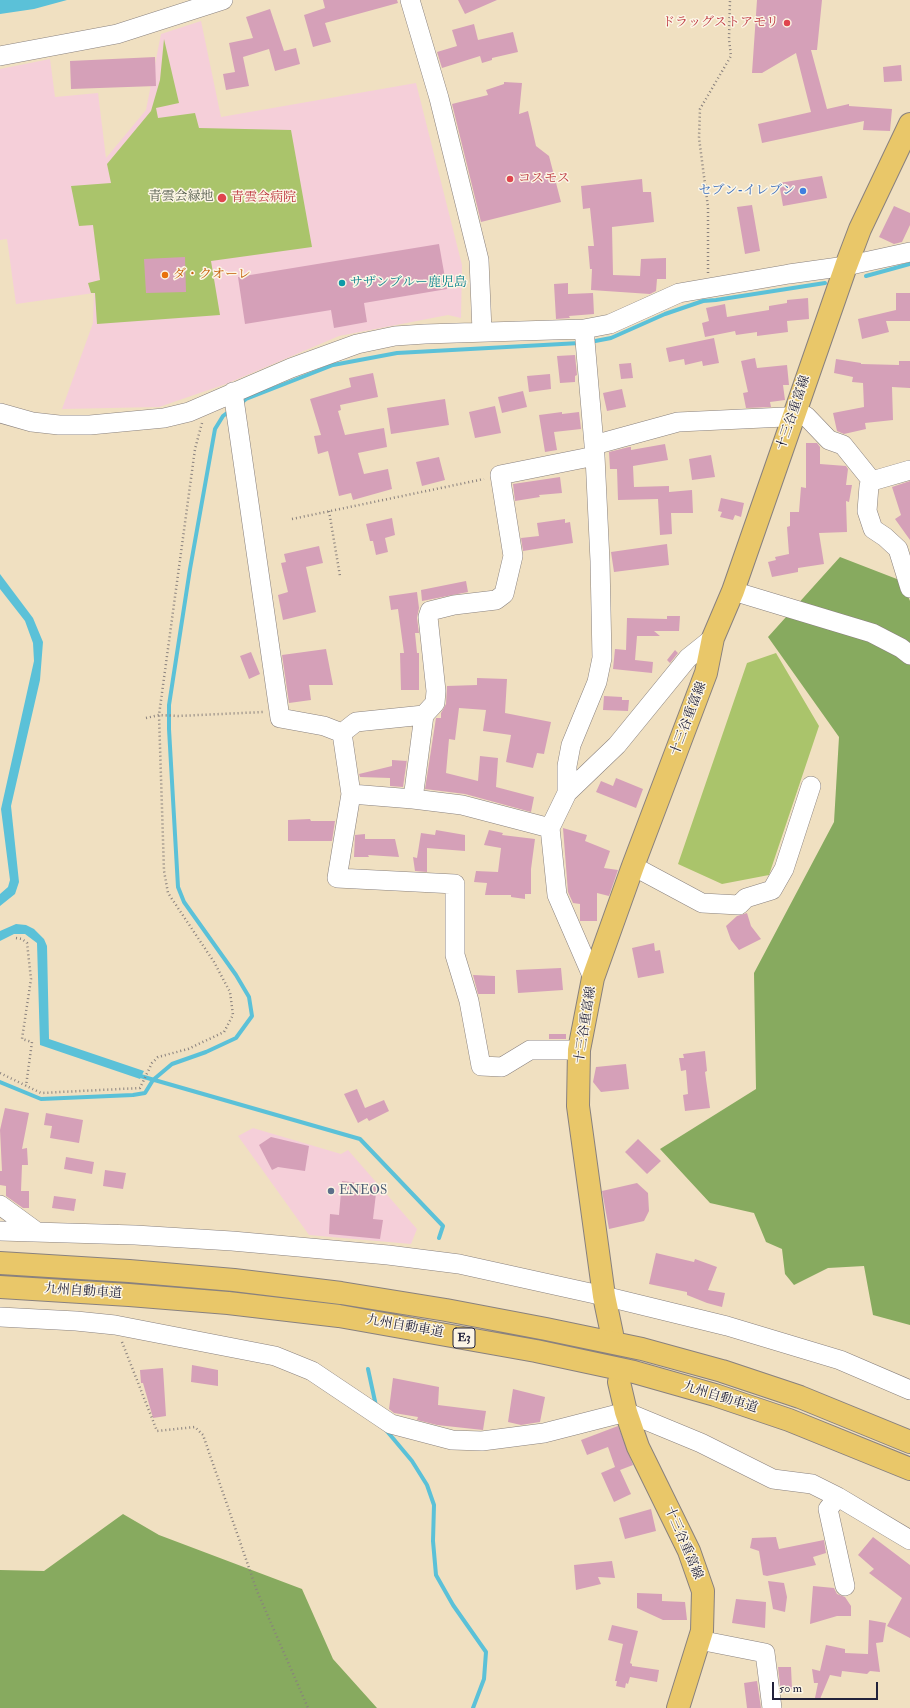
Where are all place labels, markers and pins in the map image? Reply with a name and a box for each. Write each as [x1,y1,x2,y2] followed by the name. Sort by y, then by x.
[662,15,779,31] place label: ドラッグストアモリ
[782,18,792,28] marker: ドラッグストアモリ
[518,171,570,187] place label: コスモス
[505,174,515,184] marker: コスモス
[699,183,795,199] place label: セブン-イレブン
[798,186,808,196] marker: セブン-イレブン
[231,190,296,206] place label: 青雲会病院
[216,192,228,204] marker: 青雲会病院
[173,267,251,283] place label: ダ・クオーレ
[160,270,170,280] marker: ダ・クオーレ
[350,275,467,291] place label: サザンブルー鹿児島
[337,278,347,288] marker: サザンブルー鹿児島
[339,1183,387,1199] place label: ENEOS
[326,1186,336,1196] marker: ENEOS

